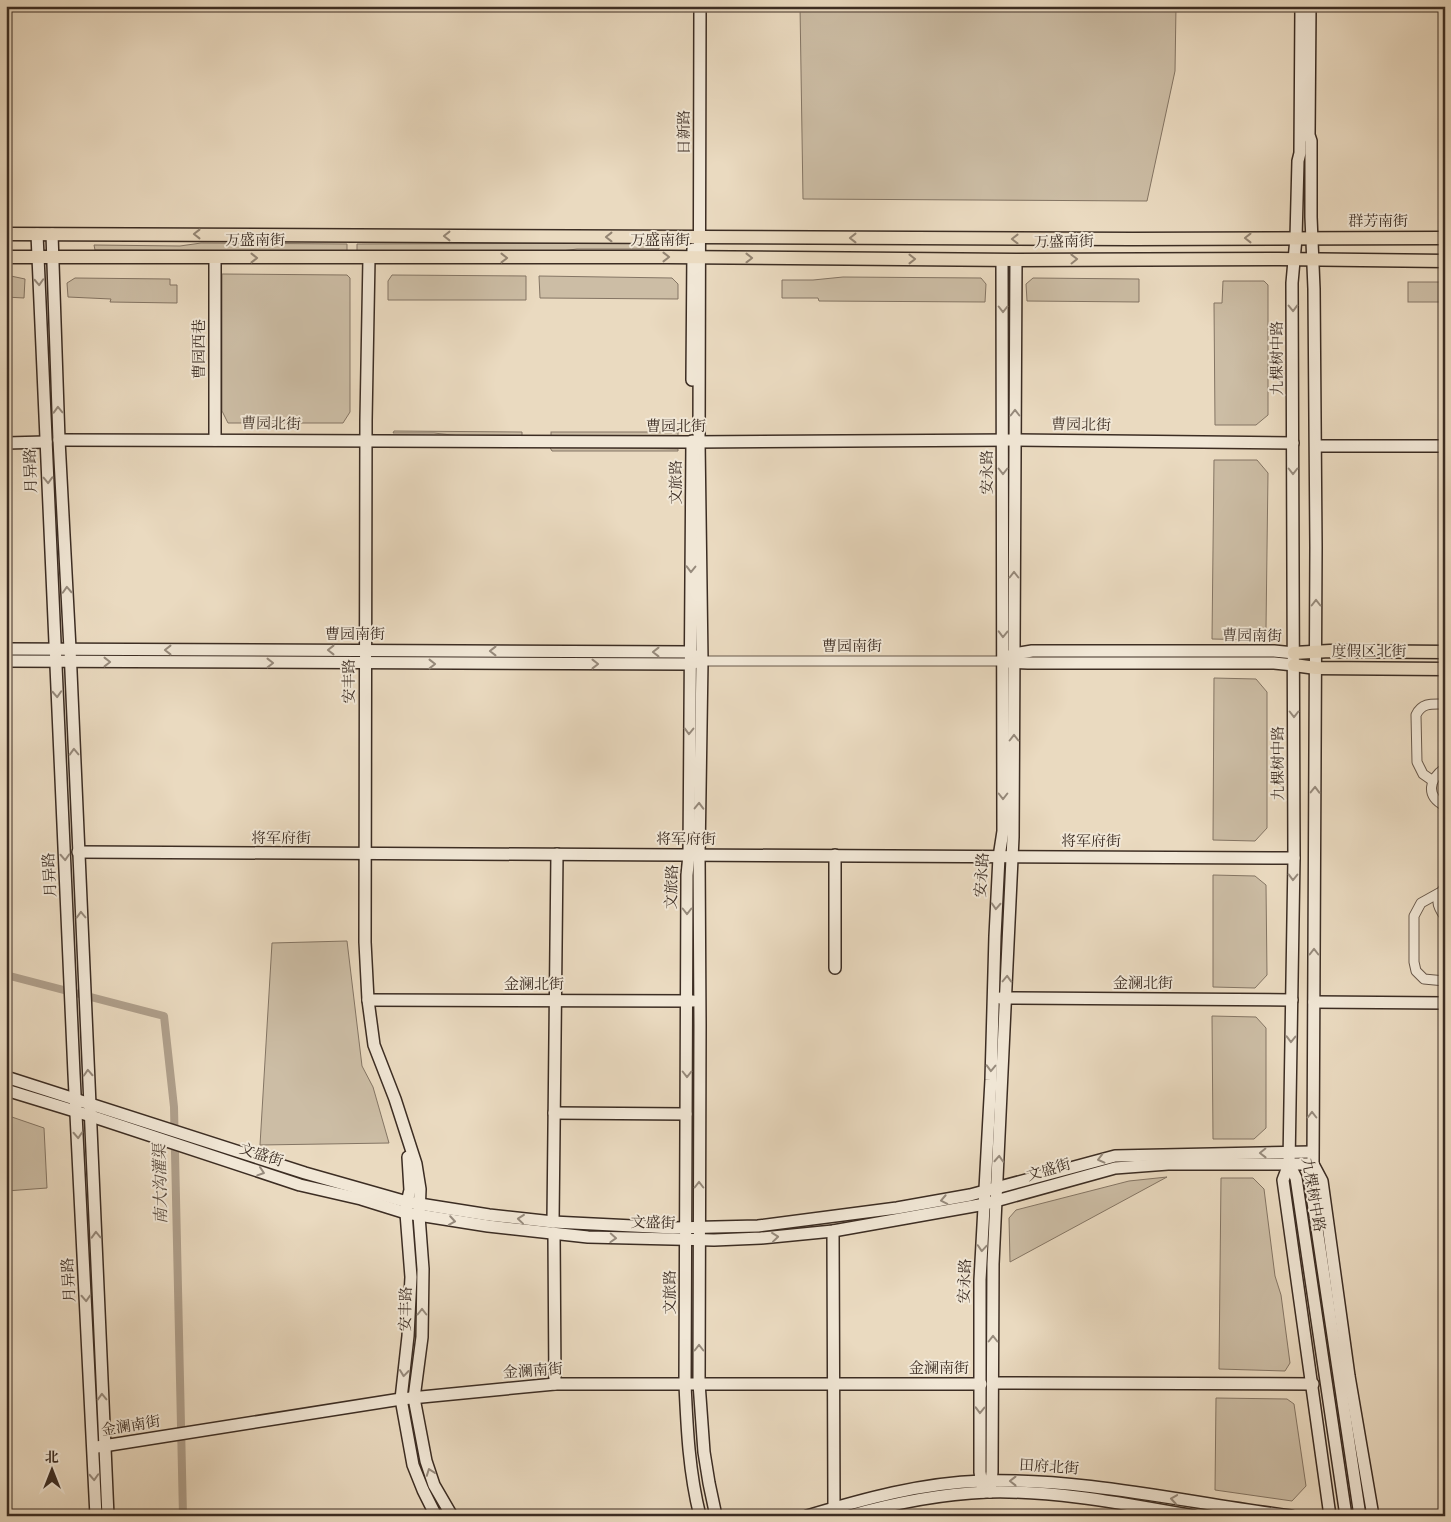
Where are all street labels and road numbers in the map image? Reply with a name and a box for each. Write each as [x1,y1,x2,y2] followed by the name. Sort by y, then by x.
[675,109,696,155] street label: 日新路
[1348,212,1408,233] street label: 群芳南街
[225,231,285,252] street label: 万盛南街
[630,231,690,252] street label: 万盛南街
[1034,232,1094,254] street label: 万盛南街
[190,319,211,379] street label: 曹园西巷
[1268,320,1289,396] street label: 九棵树中路
[241,414,301,436] street label: 曹园北街
[1051,415,1111,437] street label: 曹园北街
[646,417,706,438] street label: 曹园北街
[21,448,43,494] street label: 月异路
[978,449,999,495] street label: 安永路
[667,459,688,505] street label: 文旅路
[325,625,385,646] street label: 曹园南街
[1222,626,1282,648] street label: 曹园南街
[822,637,882,658] street label: 曹园南街
[1331,642,1407,663] street label: 度假区北街
[340,658,361,704] street label: 安丰路
[1269,725,1290,801] street label: 九棵树中路
[251,829,311,850] street label: 将军府街
[656,830,716,851] street label: 将军府街
[1061,832,1121,853] street label: 将军府街
[39,852,63,898] street label: 月异路
[971,852,995,898] street label: 安永路
[662,864,684,910] street label: 文旅路
[1113,974,1173,995] street label: 金澜北街
[504,975,564,996] street label: 金澜北街
[236,1139,286,1173] street label: 文盛街
[1024,1155,1074,1187] street label: 文盛街
[1295,1156,1329,1234] street label: 九棵树中路
[630,1213,676,1235] street label: 文盛街
[58,1257,82,1303] street label: 月异路
[955,1258,977,1304] street label: 安永路
[661,1269,682,1315] street label: 文旅路
[396,1286,418,1332] street label: 安丰路
[502,1359,564,1385] street label: 金澜南街
[909,1359,969,1380] street label: 金澜南街
[100,1412,162,1442] street label: 金澜南街
[1018,1455,1080,1481] street label: 田府北街

